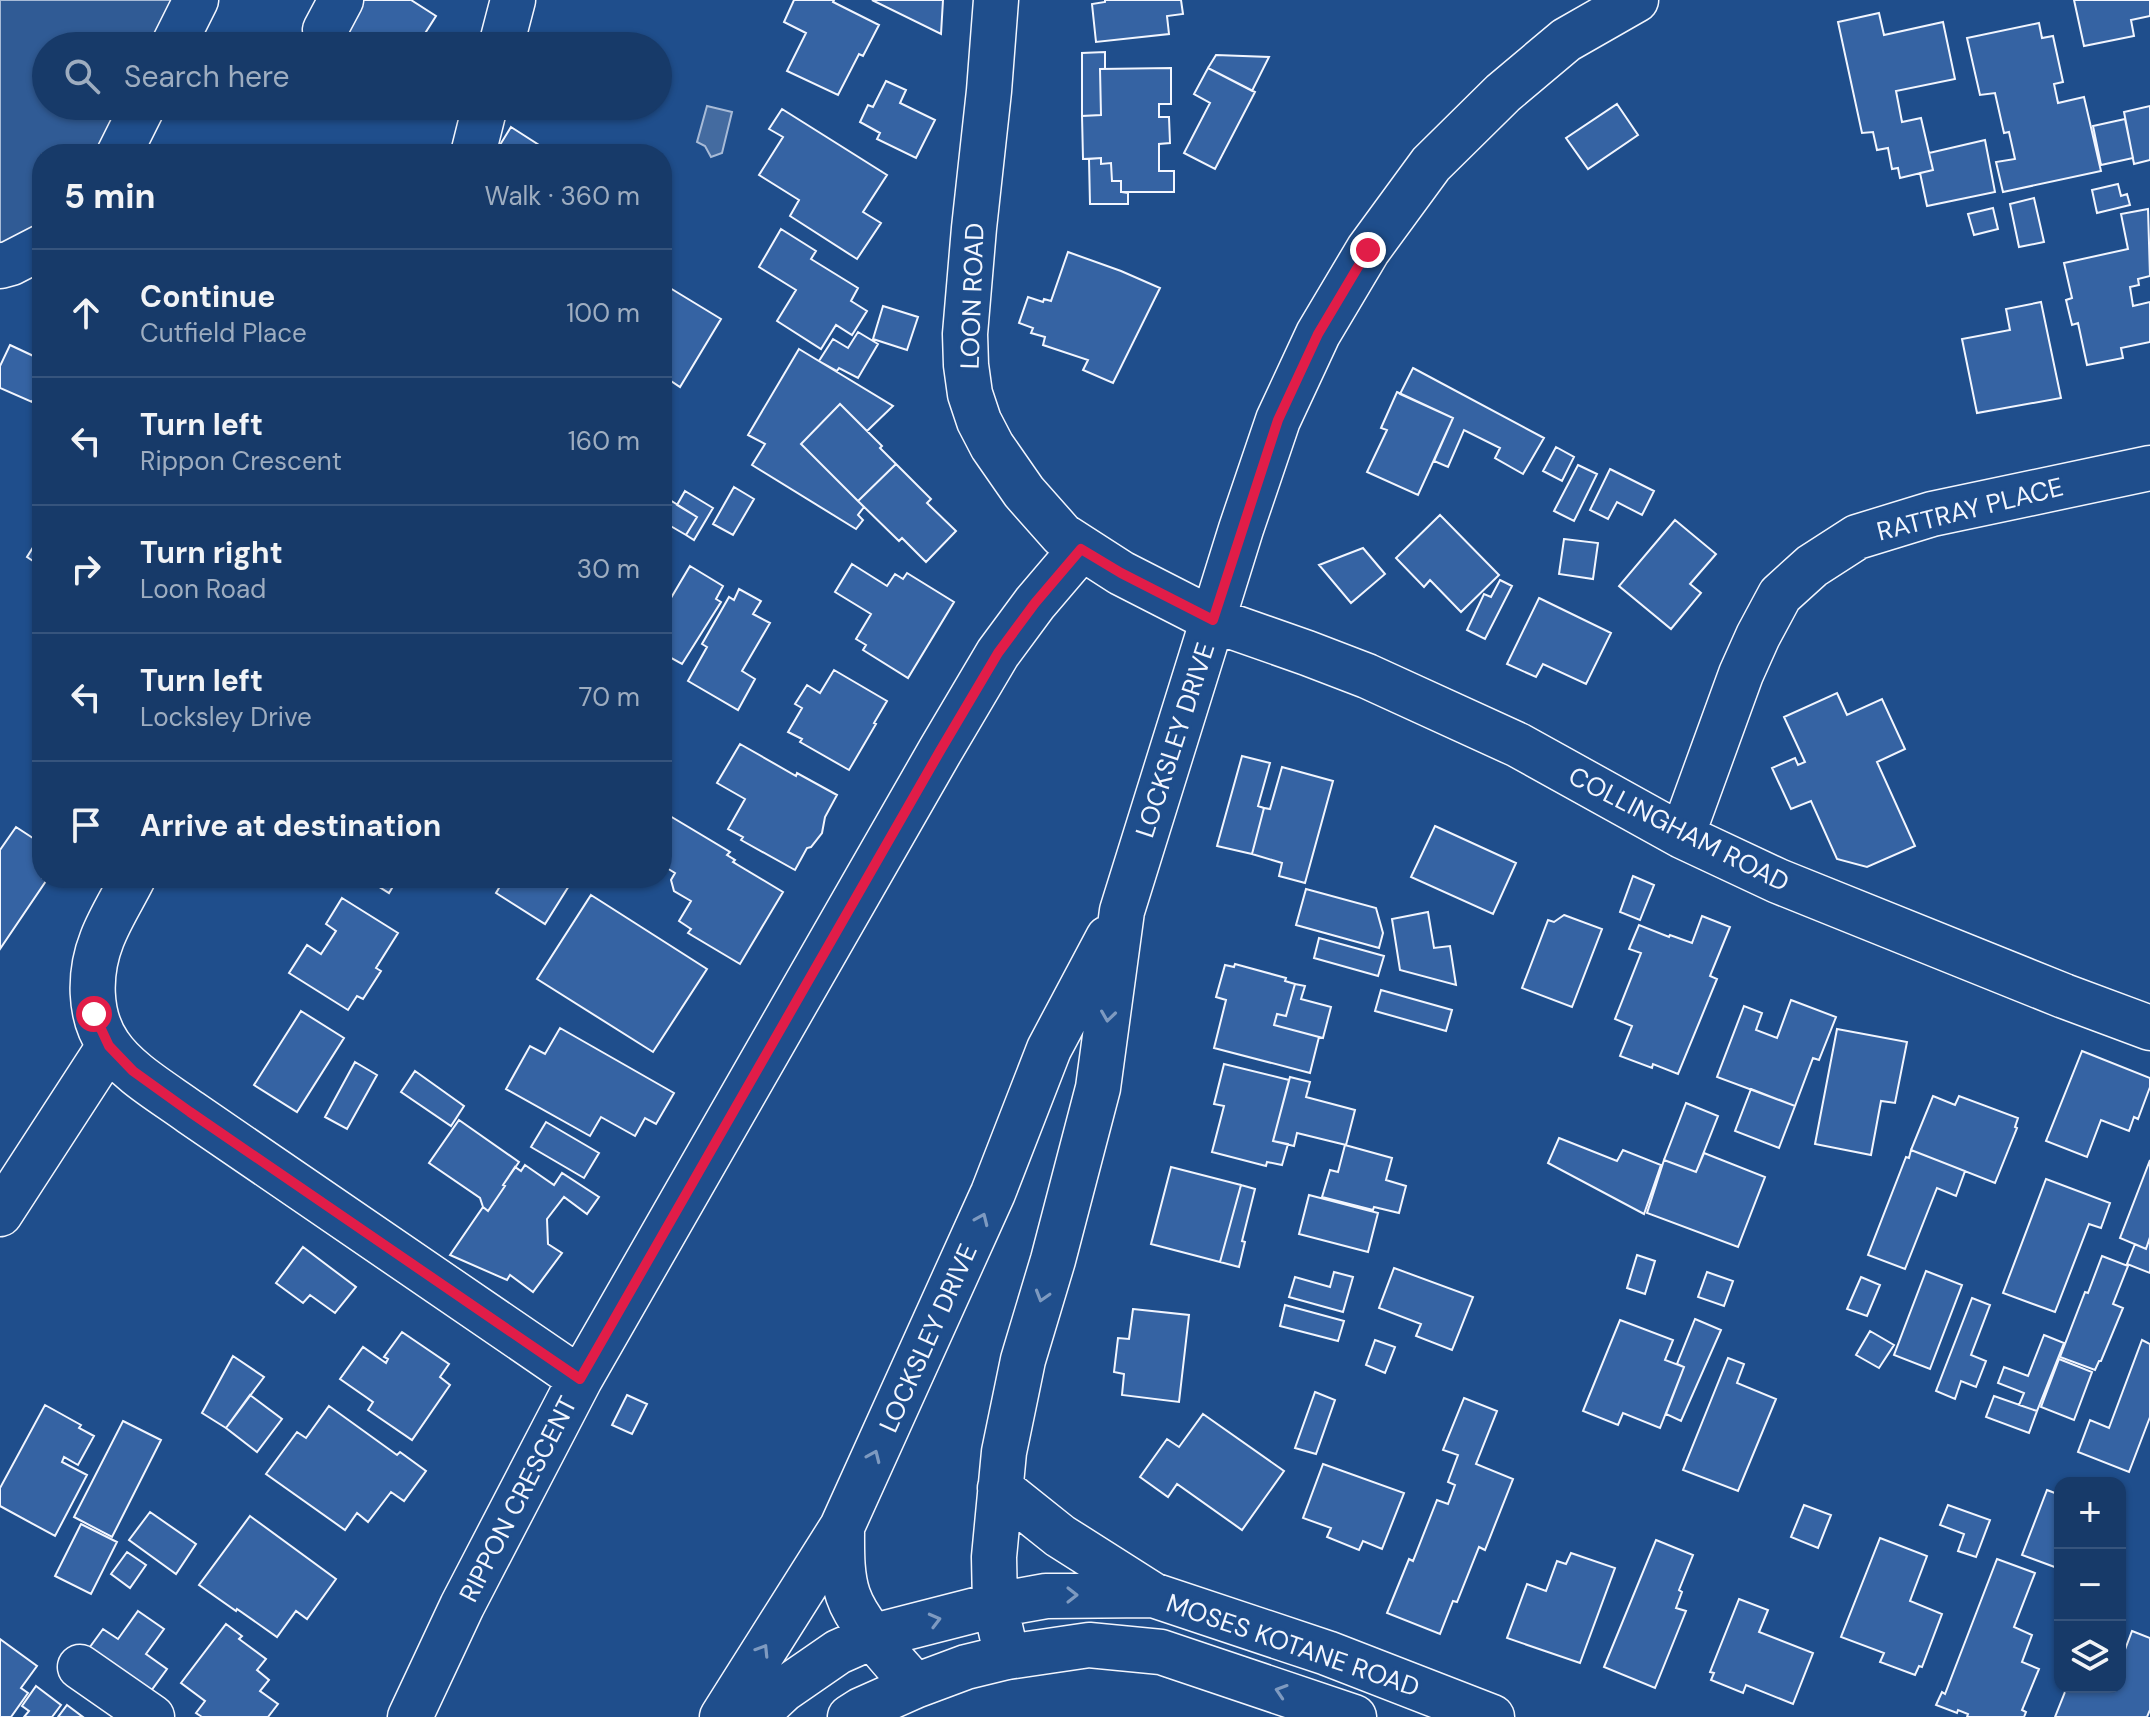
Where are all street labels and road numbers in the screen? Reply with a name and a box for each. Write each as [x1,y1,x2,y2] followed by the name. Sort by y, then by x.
[952,222,992,370] street label: LOON ROAD
[1873,469,2067,549] street label: RATTRAY PLACE
[1127,638,1223,842] street label: LOCKSLEY DRIVE
[1563,759,1795,899] street label: COLLINGHAM ROAD
[871,1238,985,1438] street label: LOCKSLEY DRIVE
[451,1390,585,1608] street label: RIPPON CRESCENT
[1162,1586,1424,1704] street label: MOSES KOTANE ROAD

